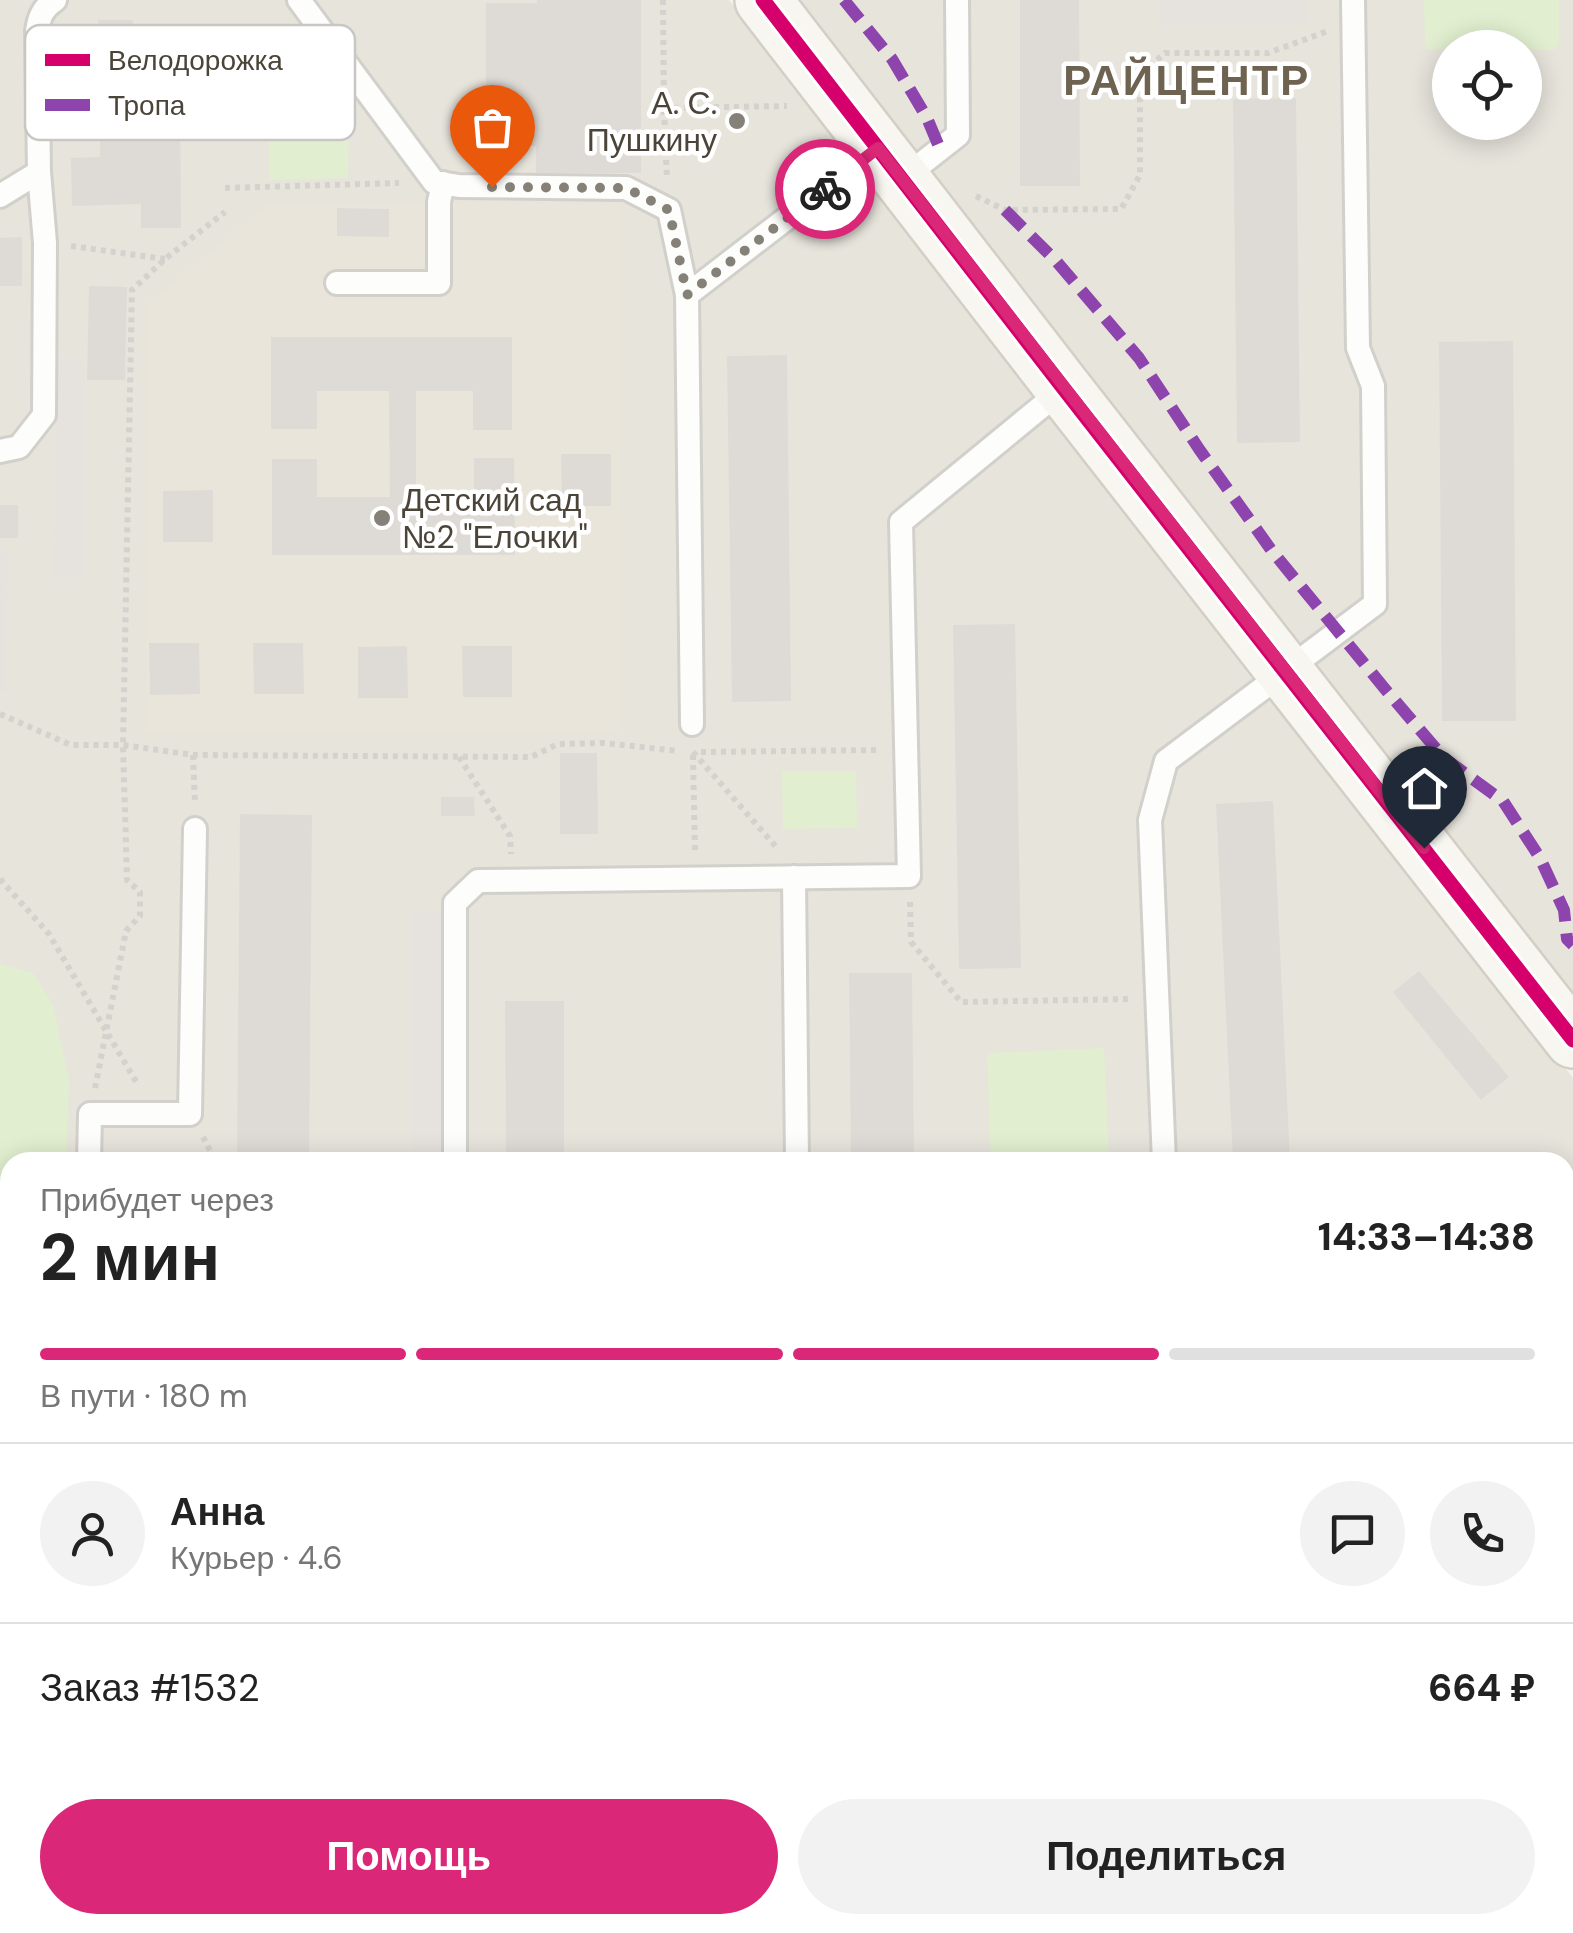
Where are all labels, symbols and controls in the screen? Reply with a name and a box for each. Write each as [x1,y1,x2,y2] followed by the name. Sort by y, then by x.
[25,25,355,140] legend
[1432,30,1542,140] map controls
[1432,30,1542,140] button: locate
[108,42,283,79] text: Велодорожка
[1063,53,1311,108] district label: РАЙЦЕНТР
[587,82,717,161] place label: А. С. Пушкину
[450,85,535,188] pin
[108,87,186,124] text: Тропа
[465,100,520,155] icon: bag
[726,110,748,132] marker: А. С. Пушкину
[775,139,875,239] courier
[798,162,853,217] icon: bike
[402,479,588,558] place label: Детский сад №2 "Елочки"
[371,507,393,529] marker: Детский сад №2 "Елочки"
[1382,746,1467,849] pin
[1397,761,1452,816] icon: home
[40,1179,274,1221] text: Прибудет через
[1318,1212,1535,1262] text: 14:33–14:38
[40,1216,220,1300] text: 2 мин
[40,1375,247,1417] text: В пути · 180 m
[40,1481,145,1586] button: person
[1300,1481,1405,1586] button: chat
[1430,1481,1535,1586] button: phone
[170,1487,264,1537] text: Анна
[170,1537,343,1579] text: Курьер · 4.6
[40,1663,260,1713] text: Заказ #1532
[1428,1663,1535,1713] text: 664 ₽
[40,1799,778,1914] button: Помощь
[798,1799,1535,1914] button: Поделиться

